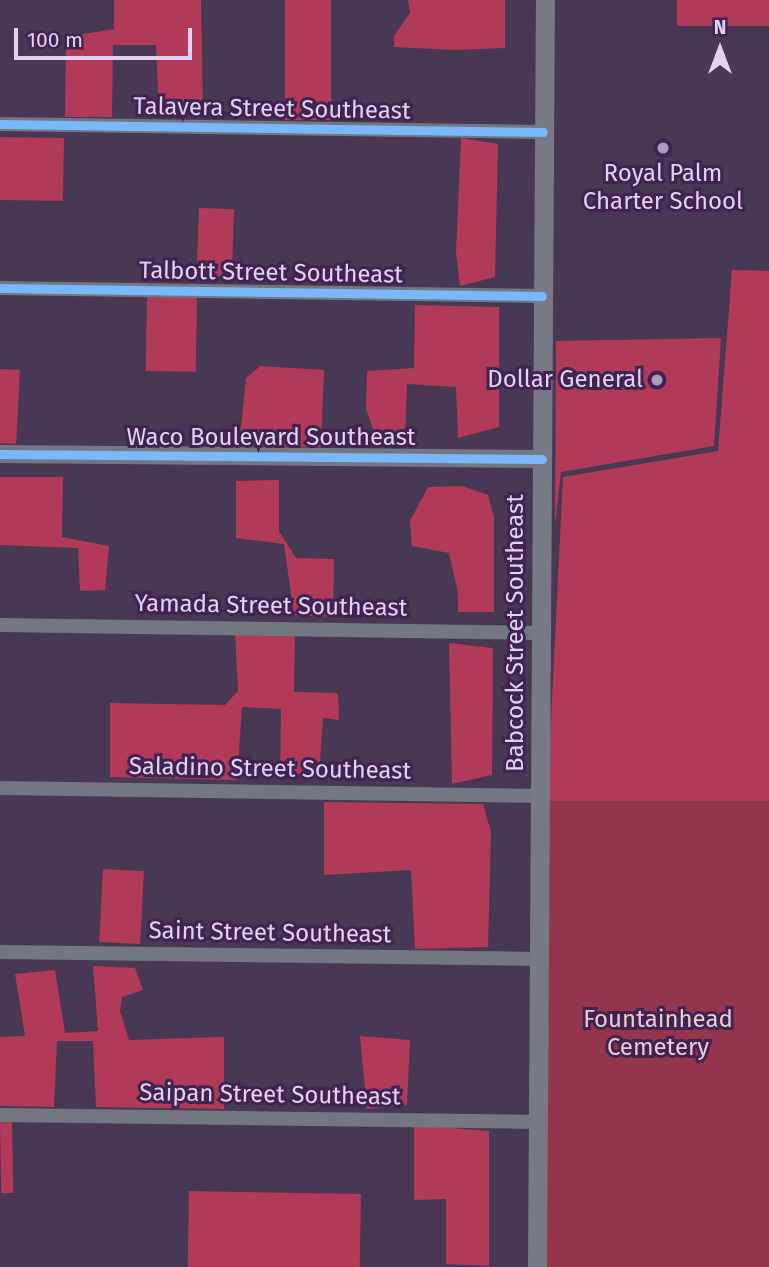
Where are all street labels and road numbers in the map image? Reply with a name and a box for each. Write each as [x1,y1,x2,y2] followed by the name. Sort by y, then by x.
[133,92,411,126] street label: Talavera Street Southeast
[139,256,403,290] street label: Talbott Street Southeast
[126,424,416,452] street label: Waco Boulevard Southeast
[502,494,530,772] street label: Babcock Street Southeast
[134,589,408,623] street label: Yamada Street Southeast
[129,752,411,786] street label: Saladino Street Southeast
[148,916,392,950] street label: Saint Street Southeast
[139,1078,401,1112] street label: Saipan Street Southeast

